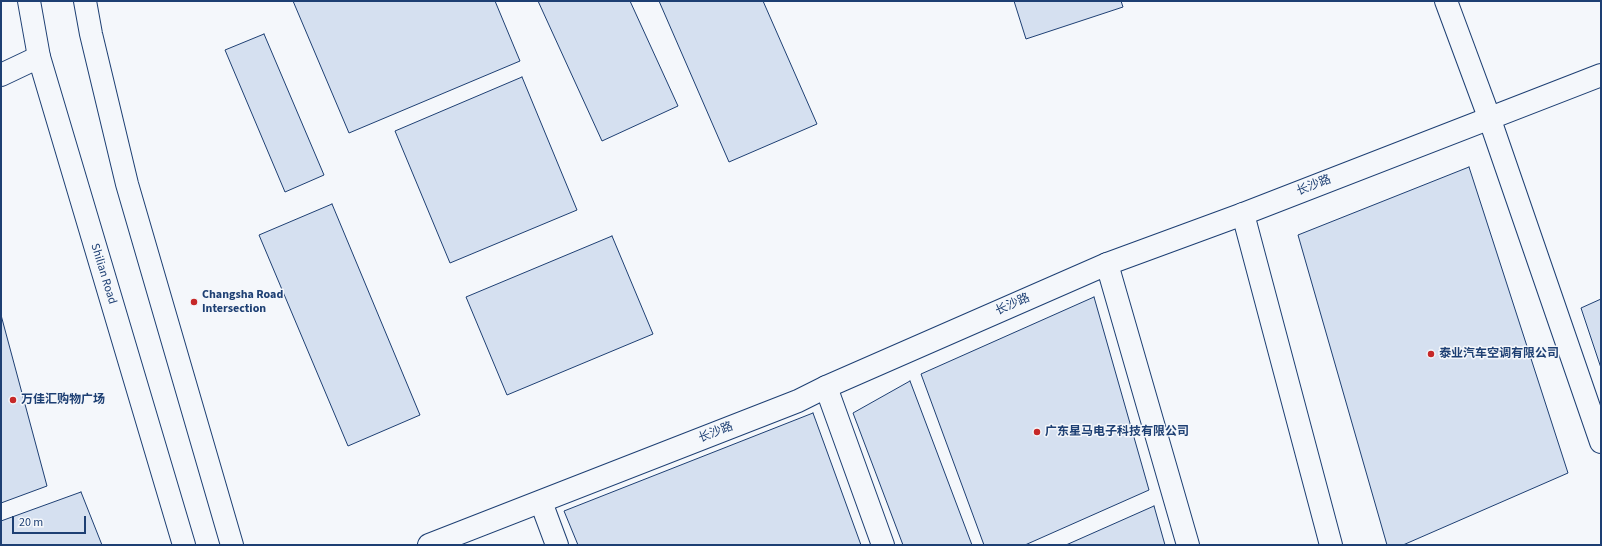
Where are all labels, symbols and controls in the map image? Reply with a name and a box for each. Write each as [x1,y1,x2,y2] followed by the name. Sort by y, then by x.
[1295,173,1333,199] street label: 长沙路
[87,242,119,306] street label: Shilian Road
[202,288,283,316] place label: Changsha Road Intersection
[994,291,1032,319] street label: 长沙路
[189,297,199,307] marker: Changsha Road Intersection
[1439,347,1559,361] place label: 泰业汽车空调有限公司
[1426,349,1436,359] marker: 泰业汽车空调有限公司
[21,393,105,407] place label: 万佳汇购物广场
[8,395,18,405] marker: 万佳汇购物广场
[697,420,735,446] street label: 长沙路
[1045,425,1189,439] place label: 广东星马电子科技有限公司
[1032,427,1042,437] marker: 广东星马电子科技有限公司
[14,508,88,534] scale bar
[19,514,43,531] text: 20 m

